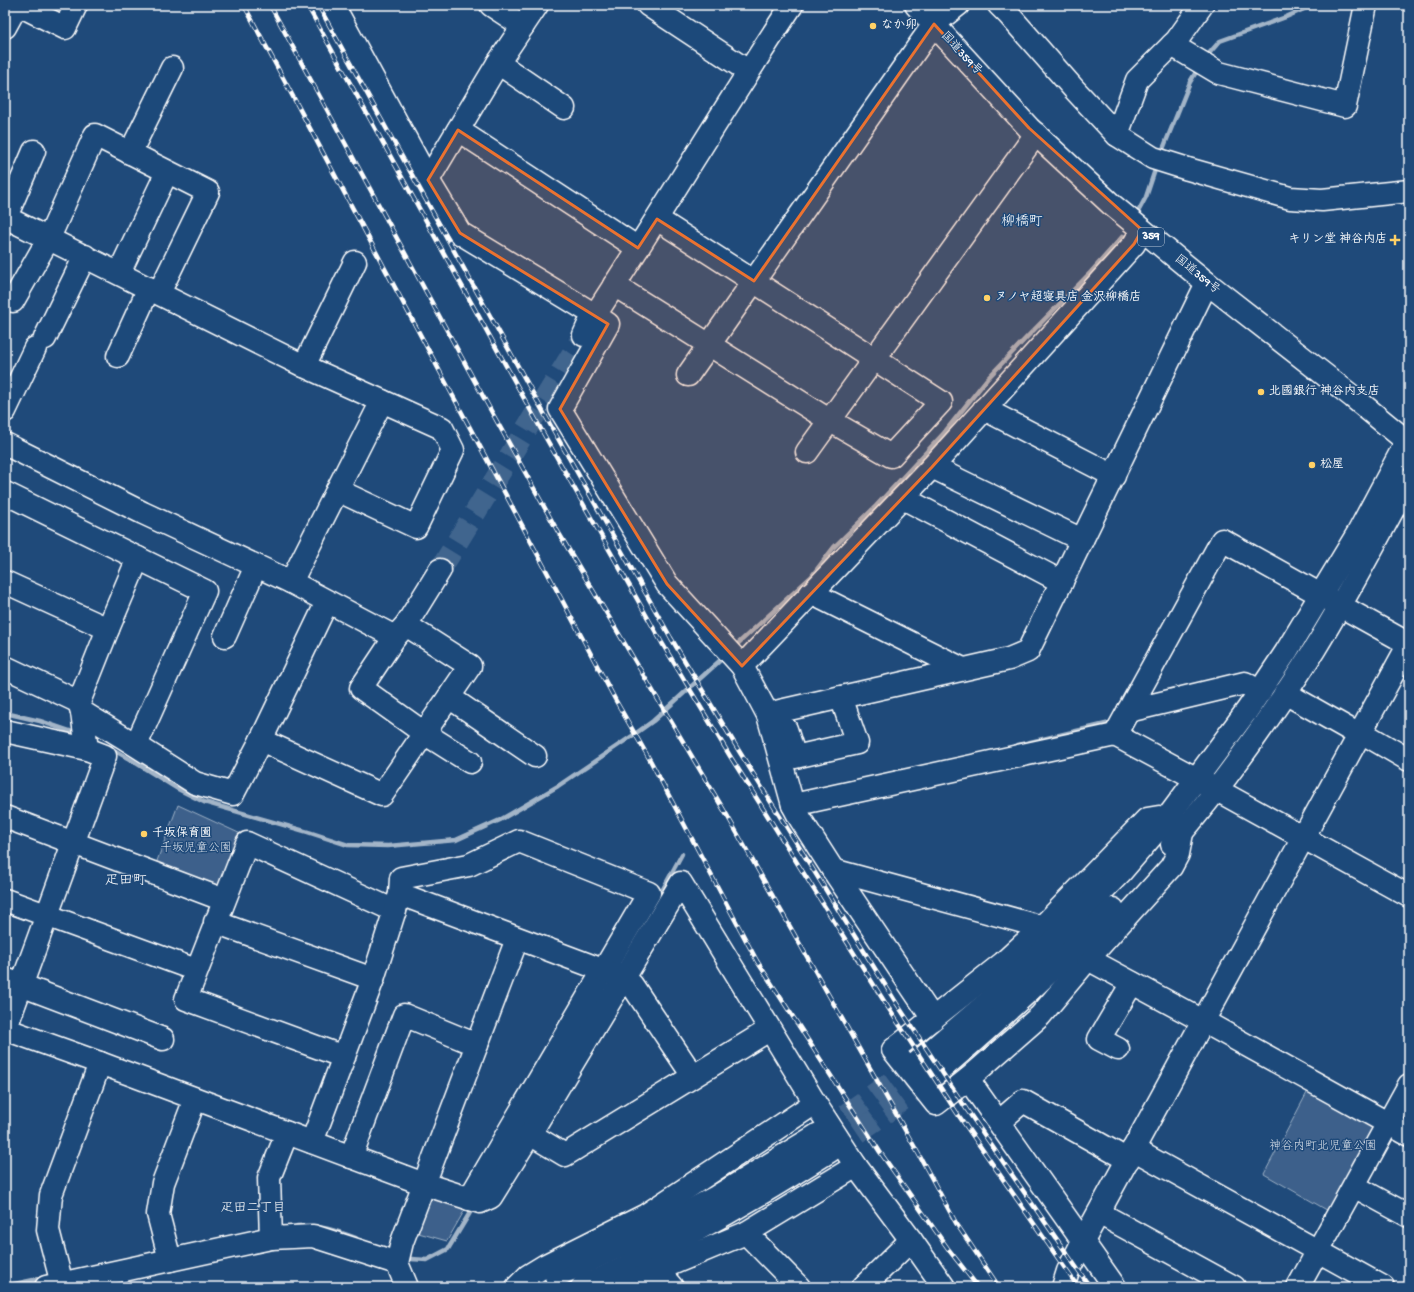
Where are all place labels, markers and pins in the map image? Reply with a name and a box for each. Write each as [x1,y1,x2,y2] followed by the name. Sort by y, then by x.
[881,18,917,33] place label: なか卯
[868,21,878,31] marker: なか卯
[1288,232,1387,247] place label: キリン堂 神谷内店
[1390,235,1400,245] marker: キリン堂 神谷内店
[995,290,1141,305] place label: ヌノヤ超寝具店 金沢柳橋店
[982,293,992,303] marker: ヌノヤ超寝具店 金沢柳橋店
[1269,384,1380,399] place label: 北國銀行 神谷内支店
[1256,387,1266,397] marker: 北國銀行 神谷内支店
[1320,457,1344,472] place label: 松屋
[1307,460,1317,470] marker: 松屋
[152,826,212,841] place label: 千坂保育園
[139,829,149,839] marker: 千坂保育園

